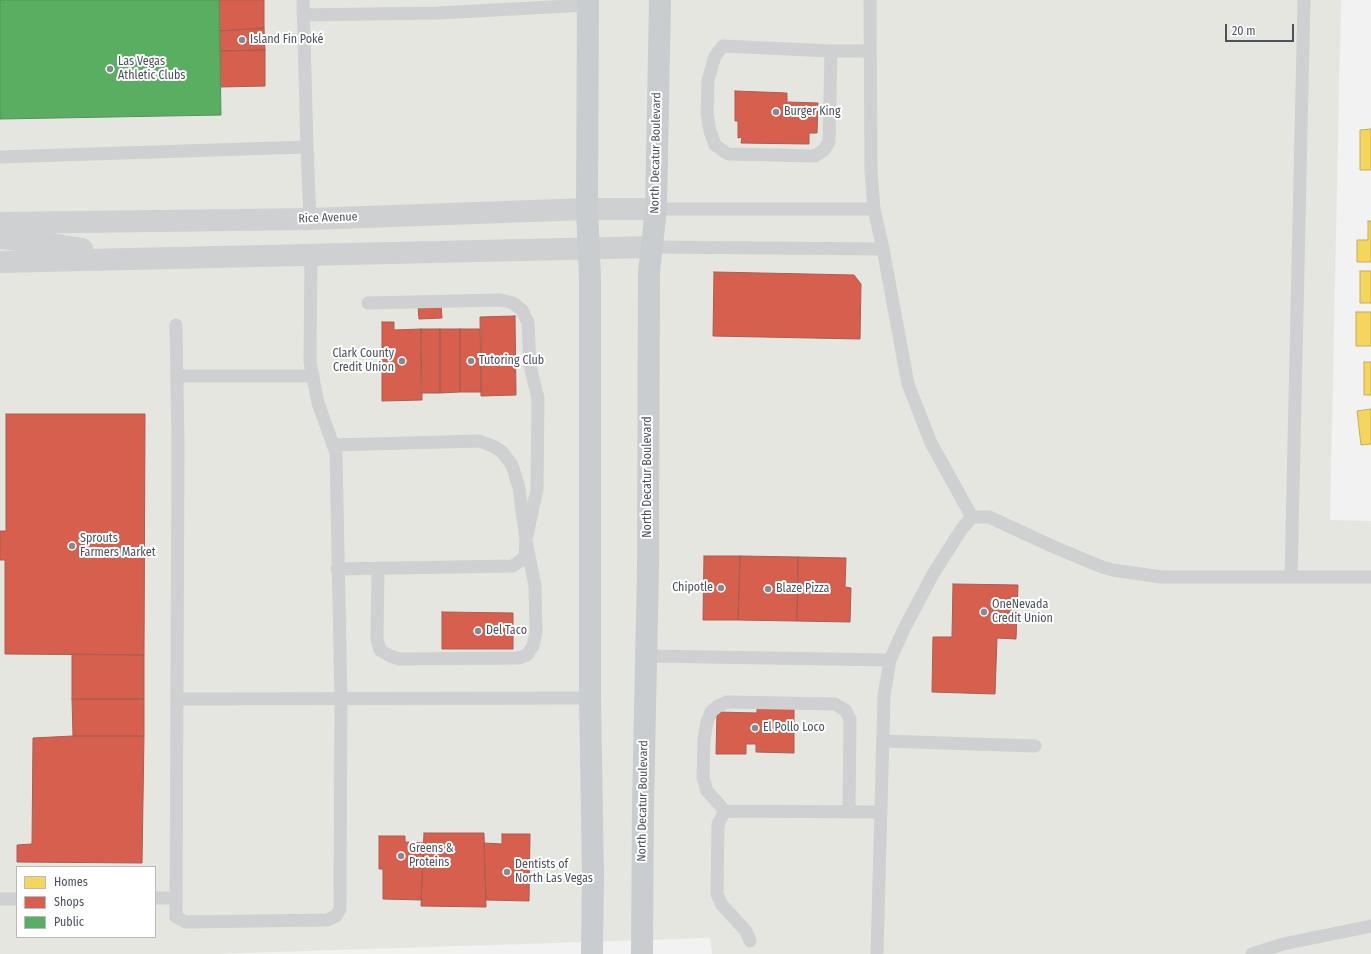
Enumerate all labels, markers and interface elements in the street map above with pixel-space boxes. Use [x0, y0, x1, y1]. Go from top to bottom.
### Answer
scale bar [1227, 16, 1296, 42]
text: 20 m [1232, 24, 1256, 38]
place label: Island Fin Poké [250, 33, 324, 47]
marker: Island Fin Poké [237, 35, 247, 45]
place label: Las Vegas Athletic Clubs [118, 55, 185, 83]
marker: Las Vegas Athletic Clubs [105, 64, 115, 74]
street label: North Decatur Boulevard [648, 92, 664, 214]
place label: Burger King [784, 105, 841, 119]
marker: Burger King [771, 107, 781, 117]
street label: Rice Avenue [298, 210, 358, 226]
place label: Clark County Credit Union [332, 347, 394, 375]
place label: Tutoring Club [479, 354, 544, 368]
marker: Clark County Credit Union [397, 356, 407, 366]
marker: Tutoring Club [466, 356, 476, 366]
street label: North Decatur Boulevard [641, 416, 655, 538]
place label: Sprouts Farmers Market [80, 532, 156, 560]
marker: Sprouts Farmers Market [67, 541, 77, 551]
place label: Chipotle [672, 581, 713, 595]
place label: Blaze Pizza [776, 582, 829, 596]
marker: Chipotle [716, 583, 726, 593]
marker: Blaze Pizza [763, 584, 773, 594]
place label: OneNevada Credit Union [992, 598, 1053, 626]
marker: OneNevada Credit Union [979, 607, 989, 617]
place label: Del Taco [486, 624, 527, 638]
marker: Del Taco [473, 626, 483, 636]
place label: El Pollo Loco [763, 721, 825, 735]
marker: El Pollo Loco [750, 723, 760, 733]
street label: North Decatur Boulevard [635, 740, 651, 862]
place label: Greens & Proteins [409, 842, 454, 870]
marker: Greens & Proteins [396, 851, 406, 861]
place label: Dentists of North Las Vegas [515, 858, 593, 886]
legend [16, 866, 156, 938]
marker: Dentists of North Las Vegas [502, 867, 512, 877]
text: Homes [54, 875, 88, 889]
text: Shops [54, 895, 84, 909]
text: Public [54, 915, 84, 929]

